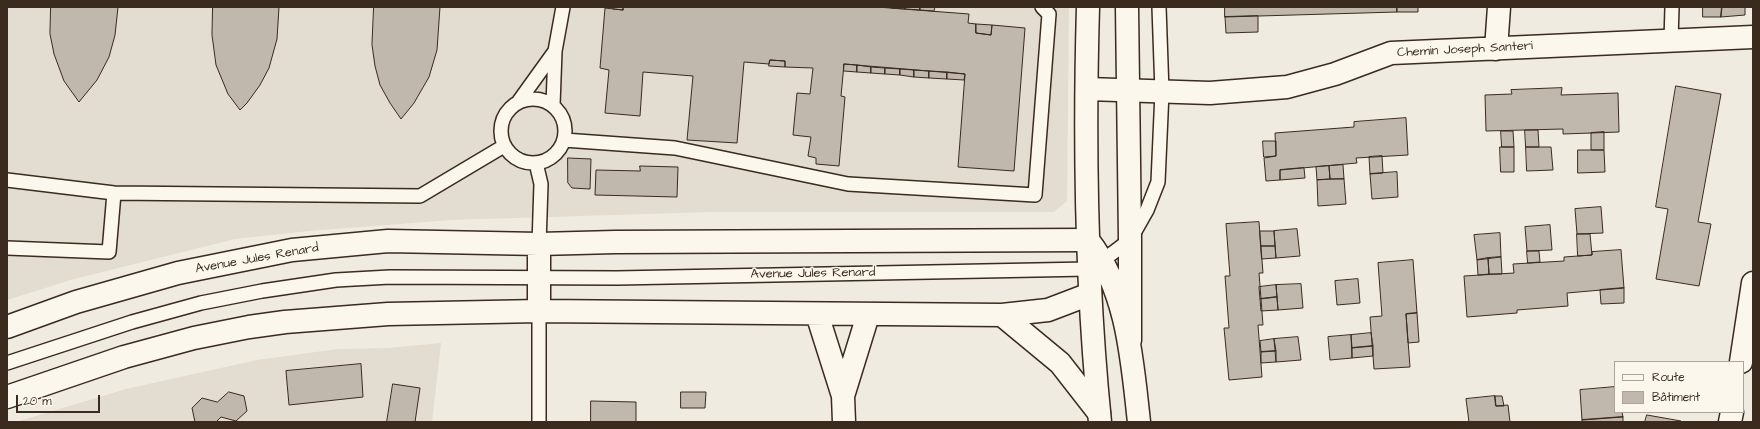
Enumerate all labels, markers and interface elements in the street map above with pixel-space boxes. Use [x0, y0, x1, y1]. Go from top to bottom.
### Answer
street label: Chemin Joseph Santeri [1397, 39, 1533, 61]
street label: Avenue Jules Renard [194, 240, 320, 278]
street label: Avenue Jules Renard [750, 265, 876, 283]
legend [1614, 361, 1744, 413]
text: Route [1652, 369, 1685, 386]
scale bar [18, 387, 102, 413]
text: Bâtiment [1652, 389, 1700, 406]
text: 20 m [23, 393, 52, 410]

